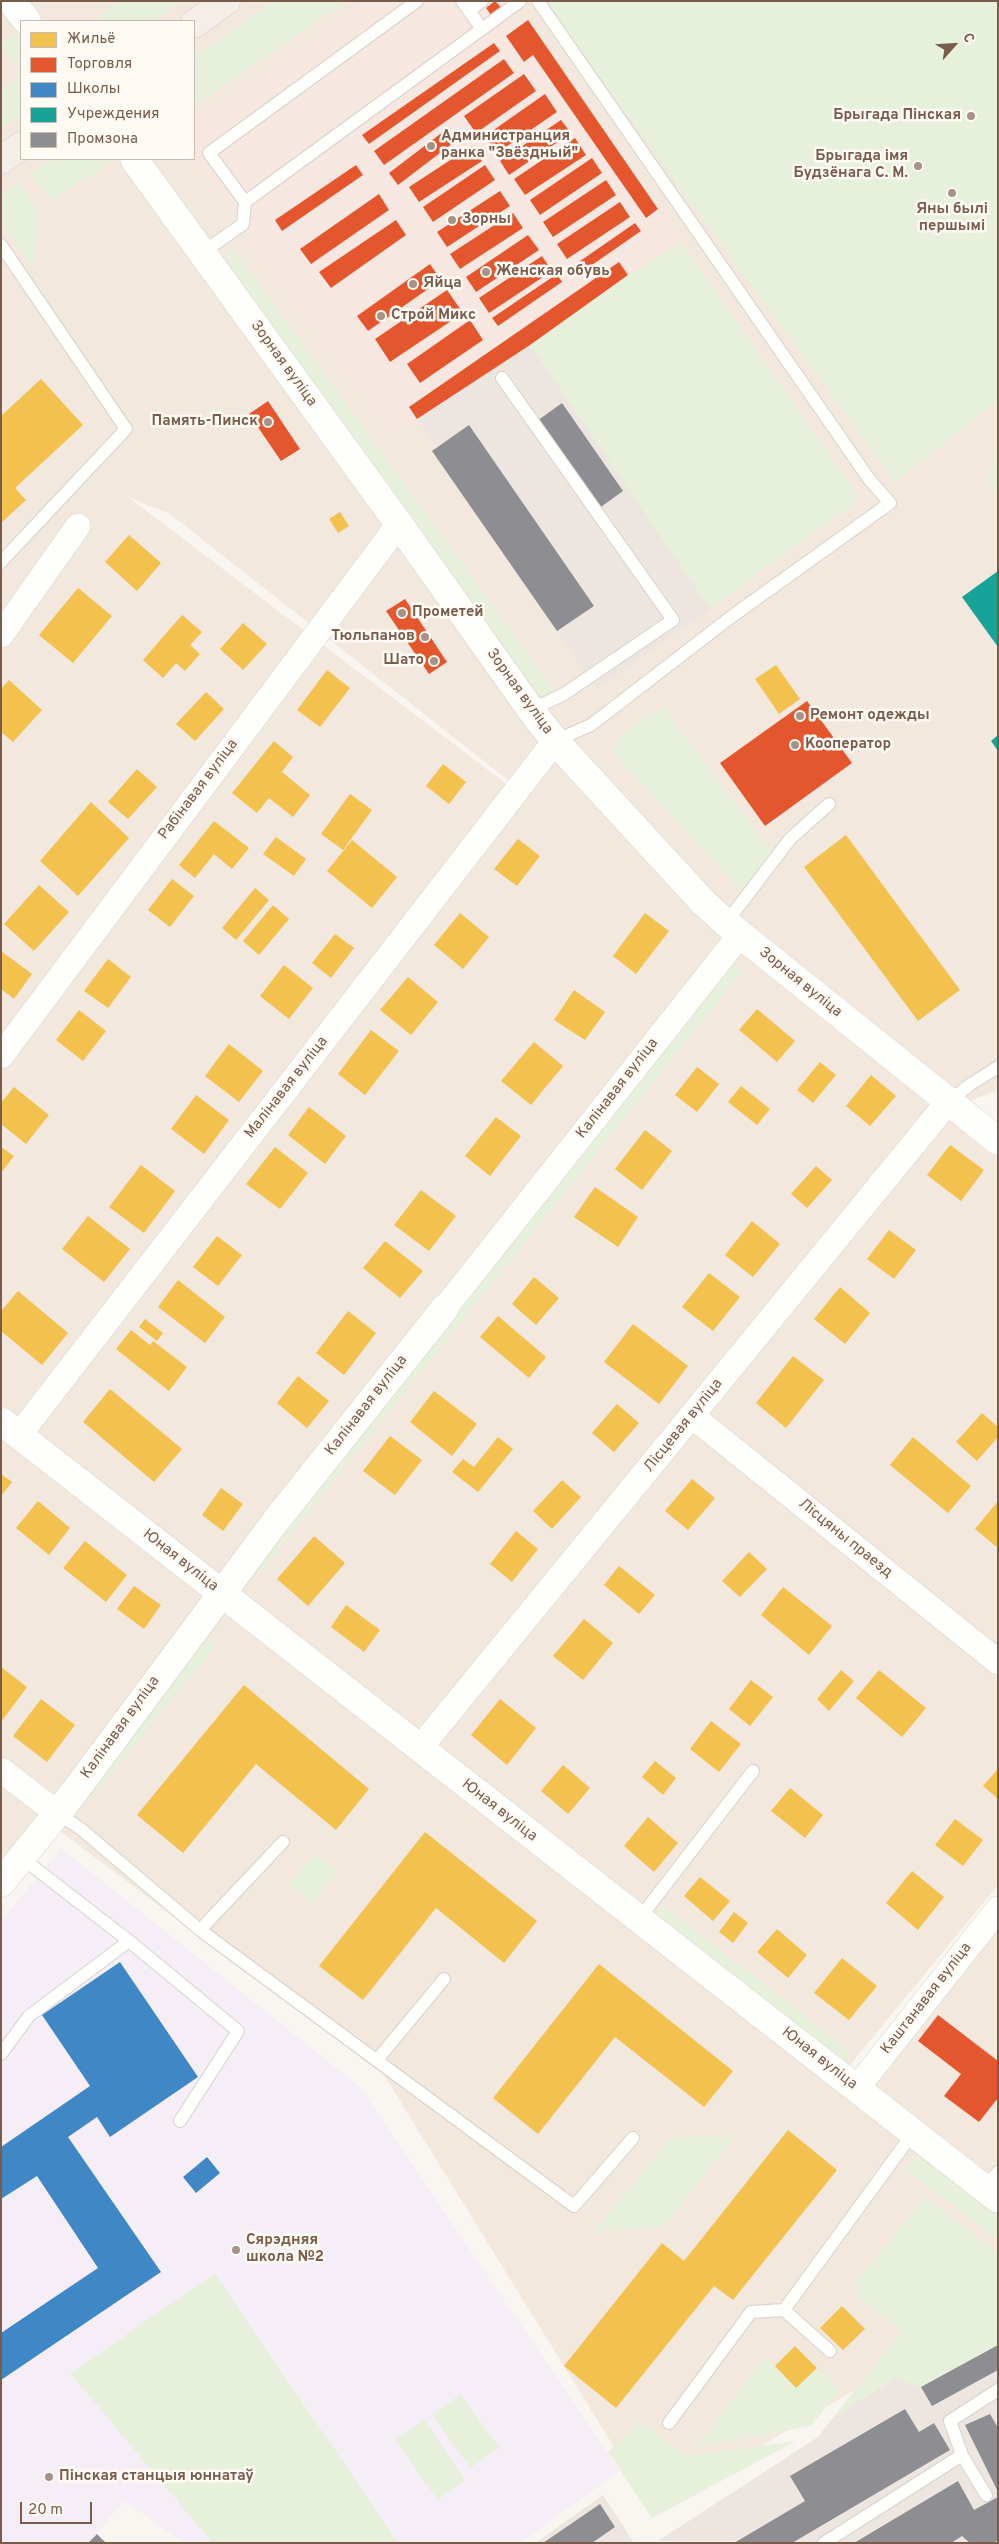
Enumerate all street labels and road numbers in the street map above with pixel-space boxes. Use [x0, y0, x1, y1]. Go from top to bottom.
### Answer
street label: Зорная вуліца [246, 318, 320, 410]
street label: Зорная вуліца [482, 646, 556, 738]
street label: Рабінавая вуліца [155, 736, 243, 844]
street label: Зорная вуліца [755, 944, 845, 1022]
street label: Малінавая вуліца [242, 1033, 332, 1143]
street label: Калінавая вуліца [573, 1035, 663, 1143]
street label: Калінавая вуліца [322, 1352, 412, 1460]
street label: Лісцевая вуліца [641, 1376, 727, 1476]
street label: Лісцяны праезд [794, 1495, 896, 1583]
street label: Юная вуліца [139, 1526, 221, 1596]
street label: Калінавая вуліца [78, 1673, 164, 1783]
street label: Юная вуліца [458, 1776, 540, 1846]
street label: Каштанавая вуліца [878, 1940, 976, 2058]
street label: Юная вуліца [778, 2024, 860, 2094]

